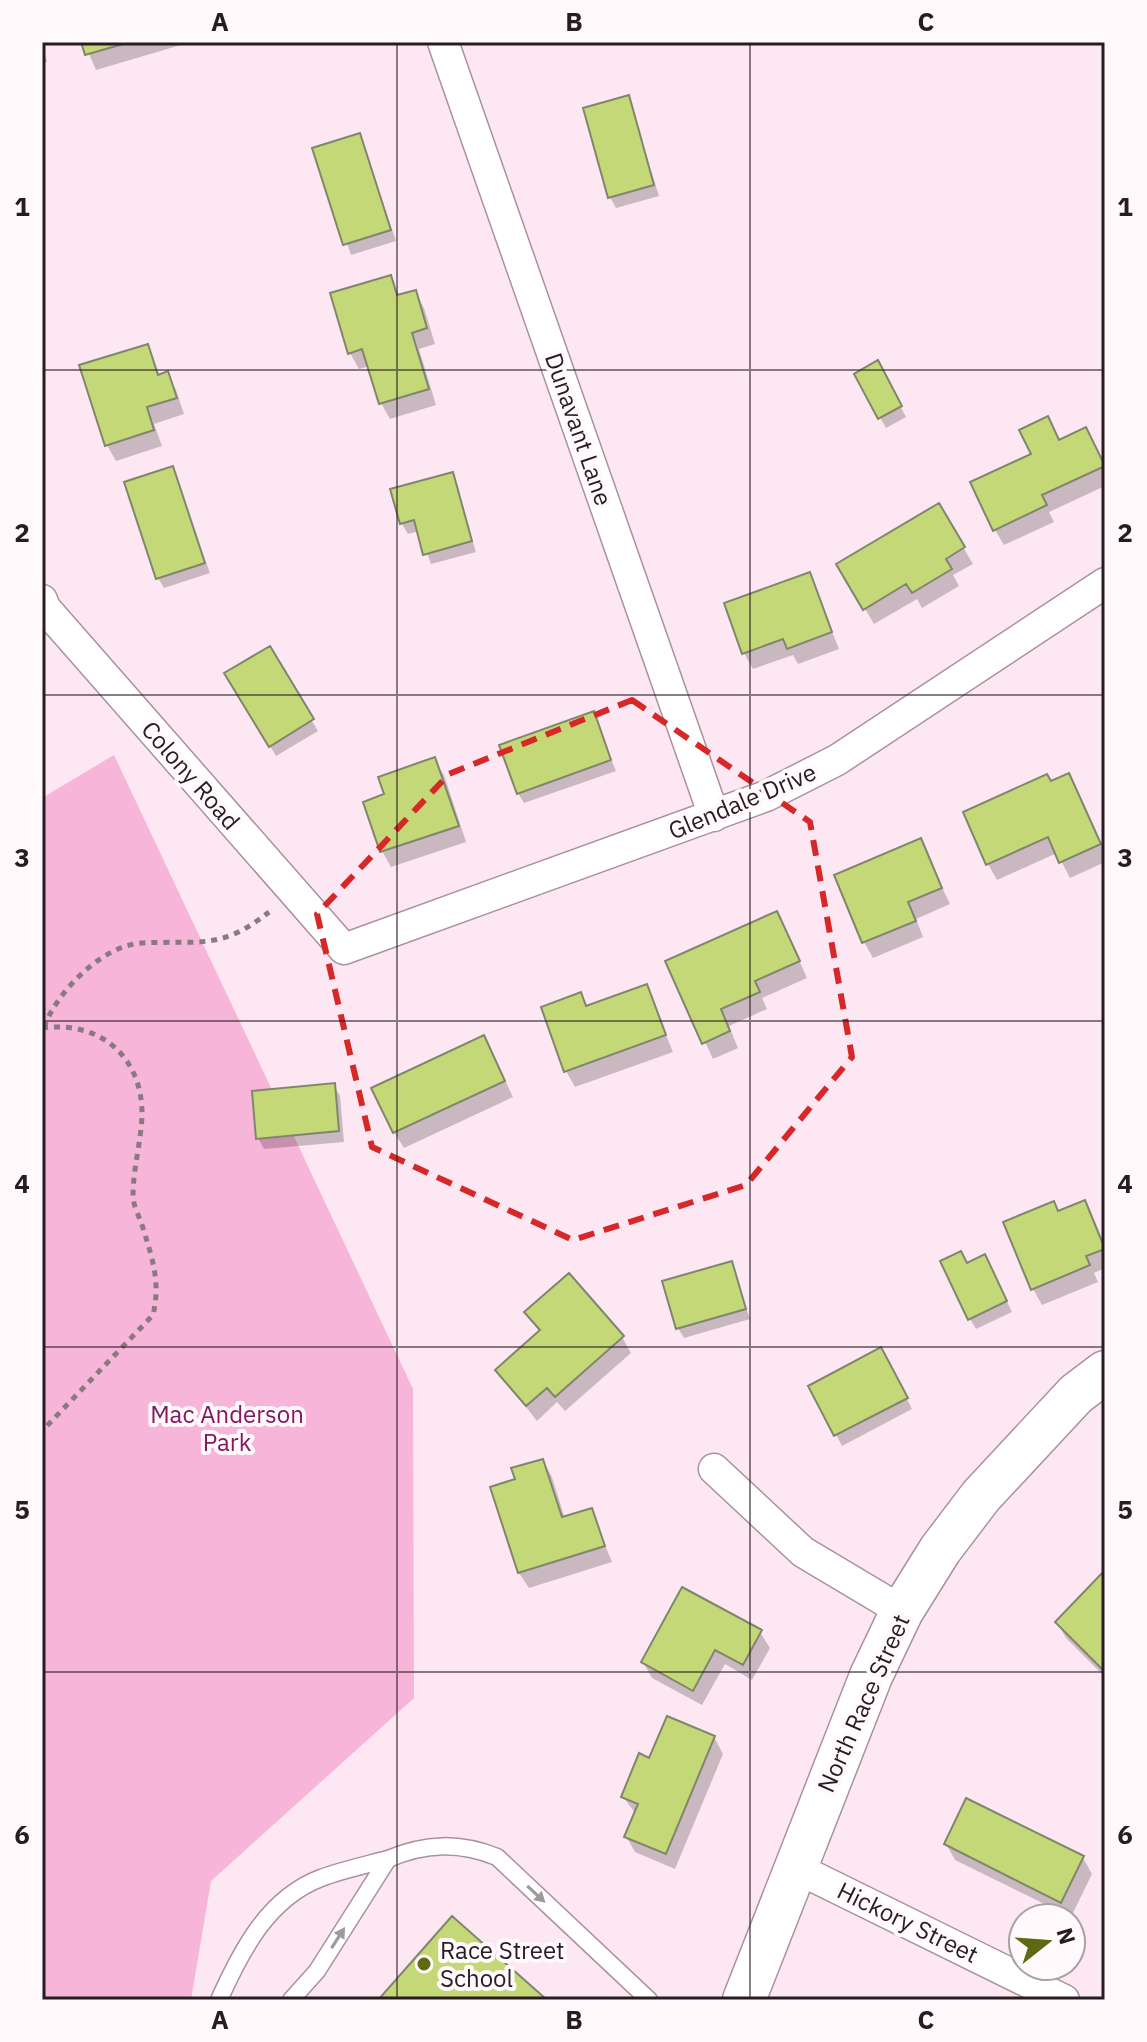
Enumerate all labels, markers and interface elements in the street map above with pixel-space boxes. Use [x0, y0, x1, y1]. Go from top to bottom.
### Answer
text: A [211, 4, 229, 38]
text: B [565, 4, 583, 38]
text: C [918, 4, 935, 38]
text: 1 [14, 189, 30, 223]
text: 1 [1117, 189, 1133, 223]
street label: Dunavant Lane [538, 348, 620, 510]
text: 2 [14, 515, 30, 549]
text: 2 [1117, 515, 1133, 549]
street label: Colony Road [135, 714, 247, 836]
street label: Glendale Drive [663, 755, 821, 847]
text: 3 [14, 840, 30, 874]
text: 3 [1117, 840, 1133, 874]
text: 4 [14, 1166, 30, 1200]
text: 4 [1117, 1166, 1133, 1200]
park label: Mac Anderson Park [150, 1398, 304, 1458]
text: 5 [14, 1492, 30, 1526]
text: 5 [1117, 1492, 1133, 1526]
street label: North Race Street [809, 1609, 917, 1797]
text: 6 [14, 1817, 30, 1851]
text: 6 [1117, 1817, 1133, 1851]
street label: Hickory Street [832, 1874, 984, 1970]
one-way arrow [526, 1884, 545, 1902]
north arrow [1007, 1902, 1087, 1982]
text: N [1050, 1924, 1083, 1948]
one-way arrow [330, 1927, 345, 1948]
place label: Race Street School [440, 1934, 565, 1994]
marker: Race Street School [415, 1955, 433, 1973]
text: A [211, 2002, 229, 2036]
text: B [565, 2002, 583, 2036]
text: C [918, 2002, 935, 2036]

